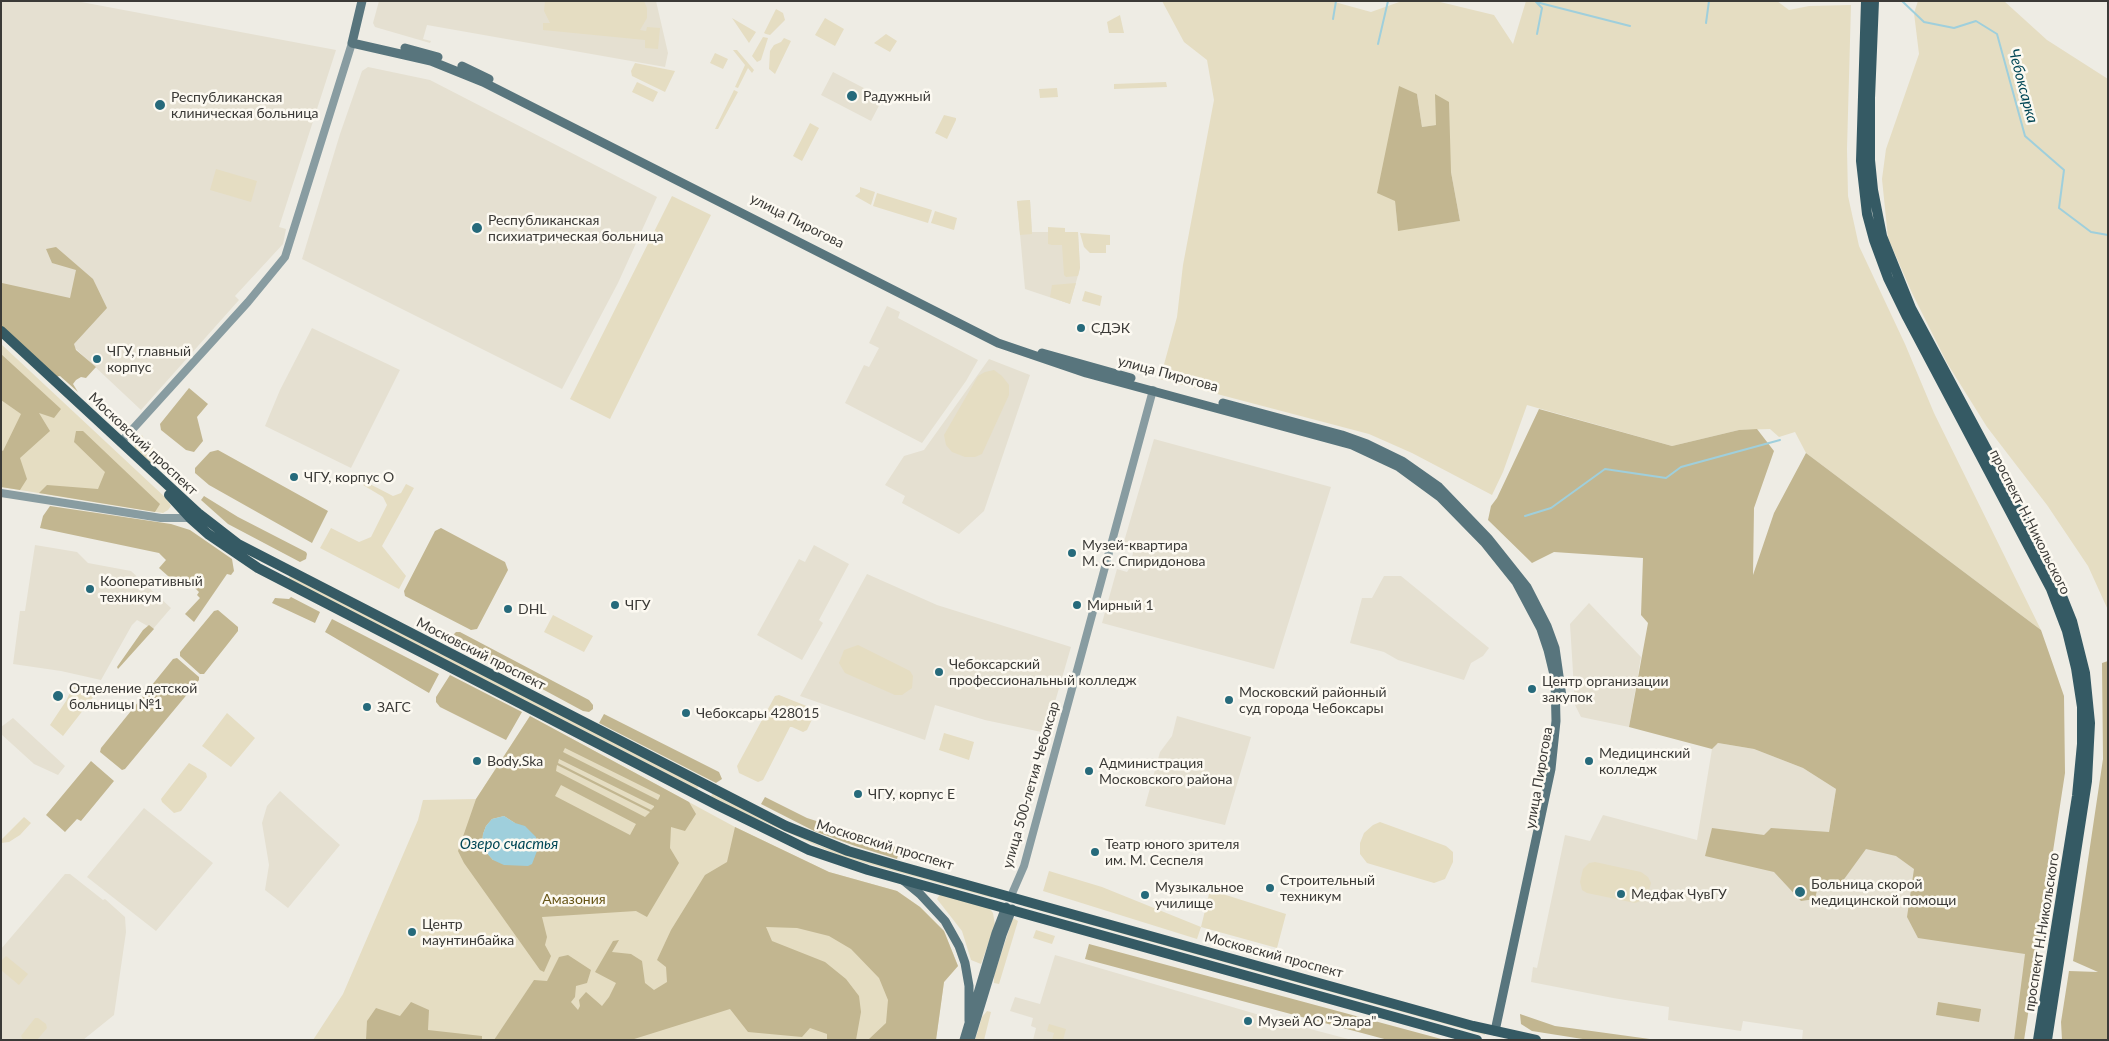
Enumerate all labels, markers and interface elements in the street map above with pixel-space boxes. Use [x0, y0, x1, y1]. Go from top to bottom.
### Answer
water label: Чебоксарка [2004, 47, 2042, 125]
place label: Радужный [863, 88, 931, 104]
place label: Республиканская клиническая больница [171, 89, 319, 121]
marker: Радужный [845, 89, 859, 103]
marker: Республиканская клиническая больница [153, 98, 167, 112]
street label: улица Пирогова [747, 190, 847, 252]
place label: Республиканская психиатрическая больница [488, 212, 664, 244]
marker: Республиканская психиатрическая больница [470, 221, 484, 235]
place label: СДЭК [1091, 320, 1130, 336]
marker: СДЭК [1075, 322, 1087, 334]
place label: ЧГУ, главный корпус [107, 343, 191, 376]
marker: ЧГУ, главный корпус [91, 353, 103, 365]
street label: улица Пирогова [1116, 353, 1220, 395]
street label: Московский проспект [85, 389, 201, 499]
street label: проспект Н.Никольского [1986, 447, 2074, 597]
place label: ЧГУ, корпус О [304, 469, 394, 485]
marker: ЧГУ, корпус О [288, 471, 300, 483]
place label: Музей-квартира М. С. Спиридонова [1082, 537, 1205, 570]
marker: Музей-квартира М. С. Спиридонова [1066, 547, 1078, 559]
place label: Кооперативный техникум [100, 573, 203, 606]
marker: Кооперативный техникум [84, 583, 96, 595]
place label: ЧГУ [625, 597, 651, 613]
place label: Мирный 1 [1087, 597, 1154, 613]
marker: ЧГУ [609, 599, 621, 611]
marker: Мирный 1 [1071, 599, 1083, 611]
place label: DHL [518, 601, 547, 617]
marker: DHL [502, 603, 514, 615]
street label: Московский проспект [414, 614, 548, 694]
place label: Чебоксарский профессиональный колледж [949, 656, 1137, 689]
marker: Чебоксарский профессиональный колледж [933, 666, 945, 678]
place label: Центр организации закупок [1542, 673, 1668, 706]
place label: Отделение детской больницы №1 [69, 680, 197, 712]
marker: Центр организации закупок [1526, 683, 1538, 695]
place label: Московский районный суд города Чебоксары [1239, 684, 1387, 716]
marker: Отделение детской больницы №1 [51, 689, 65, 703]
marker: Московский районный суд города Чебоксары [1223, 694, 1235, 706]
place label: ЗАГС [377, 699, 411, 715]
street label: улица 500-летия Чебоксар [999, 700, 1063, 870]
marker: ЗАГС [361, 701, 373, 713]
place label: Чебоксары 428015 [696, 705, 819, 721]
marker: Чебоксары 428015 [680, 707, 692, 719]
street label: улица Пирогова [1522, 726, 1556, 830]
place label: Медицинский колледж [1599, 745, 1690, 778]
place label: Body.Ska [487, 753, 543, 769]
marker: Body.Ska [471, 755, 483, 767]
place label: Администрация Московского района [1099, 755, 1232, 788]
marker: Медицинский колледж [1583, 755, 1595, 767]
marker: Администрация Московского района [1083, 765, 1095, 777]
place label: ЧГУ, корпус Е [868, 786, 955, 802]
marker: ЧГУ, корпус Е [852, 788, 864, 800]
street label: Московский проспект [814, 816, 956, 874]
water label: Озеро счастья [460, 835, 558, 853]
place label: Театр юного зрителя им. М. Сеспеля [1105, 836, 1239, 869]
marker: Театр юного зрителя им. М. Сеспеля [1089, 846, 1101, 858]
street label: проспект Н.Никольского [2021, 851, 2063, 1013]
place label: Строительный техникум [1280, 872, 1375, 904]
place label: Больница скорой медицинской помощи [1811, 876, 1956, 909]
place label: Музыкальное училище [1155, 879, 1244, 912]
marker: Строительный техникум [1264, 882, 1276, 894]
marker: Больница скорой медицинской помощи [1793, 885, 1807, 899]
place label: Медфак ЧувГУ [1631, 886, 1727, 902]
marker: Медфак ЧувГУ [1615, 888, 1627, 900]
marker: Музыкальное училище [1139, 889, 1151, 901]
park label: Амазония [542, 891, 606, 907]
place label: Центр маунтинбайка [422, 916, 514, 949]
marker: Центр маунтинбайка [406, 926, 418, 938]
street label: Московский проспект [1203, 928, 1345, 982]
place label: Музей АО "Элара" [1258, 1013, 1376, 1029]
marker: Музей АО "Элара" [1242, 1015, 1254, 1027]

